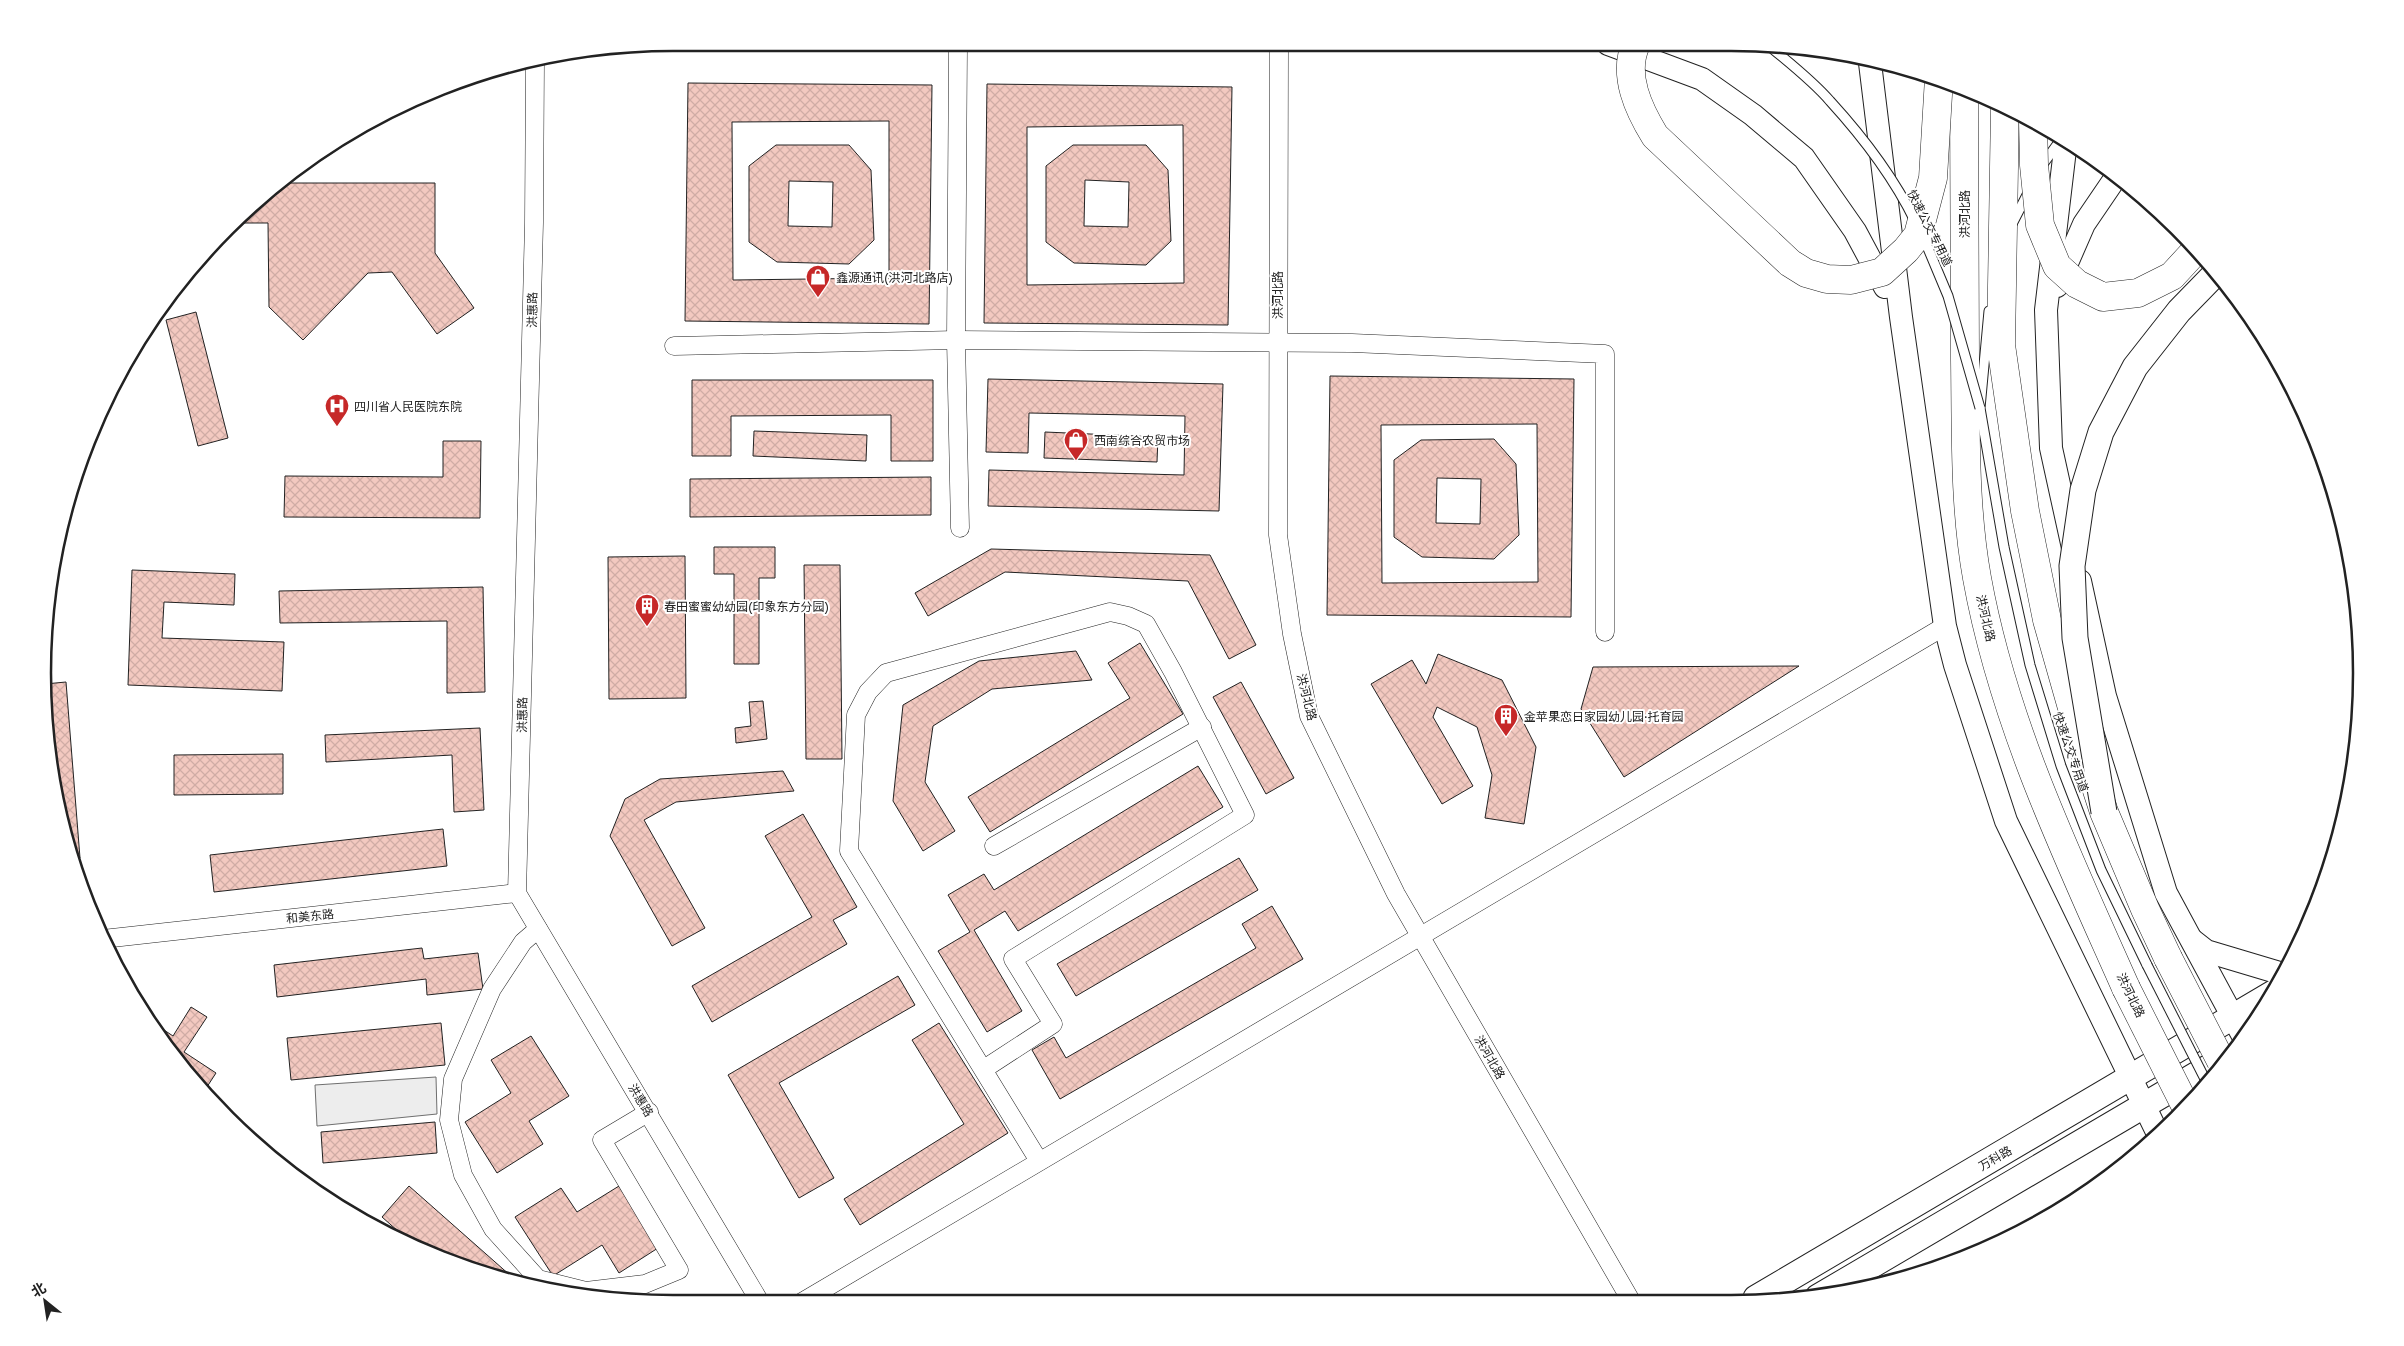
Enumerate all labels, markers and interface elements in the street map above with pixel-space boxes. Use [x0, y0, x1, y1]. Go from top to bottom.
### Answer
street label: 快速公交专用道 [1904, 187, 1956, 269]
street label: 洪河北路 [1957, 190, 1972, 238]
shop icon: 鑫源通讯(洪河北路店) [805, 264, 831, 298]
place label: 鑫源通讯(洪河北路店) [836, 270, 953, 285]
street label: 洪河北路 [1270, 271, 1285, 319]
street label: 洪惠路 [524, 292, 540, 328]
hospital icon: 四川省人民医院东院 [324, 393, 350, 427]
place label: 四川省人民医院东院 [354, 399, 462, 414]
shop icon: 西南综合农贸市场 [1063, 427, 1089, 461]
place label: 西南综合农贸市场 [1094, 433, 1190, 448]
building icon: 春田蜜蜜幼幼园(印象东方分园) [634, 593, 660, 627]
street label: 洪河北路 [1973, 593, 1999, 643]
place label: 春田蜜蜜幼幼园(印象东方分园) [664, 599, 829, 614]
street label: 洪河北路 [1294, 672, 1320, 722]
street label: 洪惠路 [514, 697, 530, 733]
building icon: 金苹果恋日家园幼儿园·托育园 [1493, 703, 1519, 737]
place label: 金苹果恋日家园幼儿园·托育园 [1524, 709, 1684, 724]
street label: 快速公交专用道 [2050, 710, 2092, 794]
street label: 和美东路 [285, 906, 335, 926]
street label: 洪河北路 [2114, 970, 2148, 1020]
street label: 洪河北路 [1472, 1032, 1508, 1082]
street label: 洪惠路 [625, 1081, 657, 1119]
street label: 万科路 [1976, 1143, 2014, 1173]
north arrow [20, 1276, 70, 1326]
text: 北 [28, 1278, 49, 1300]

